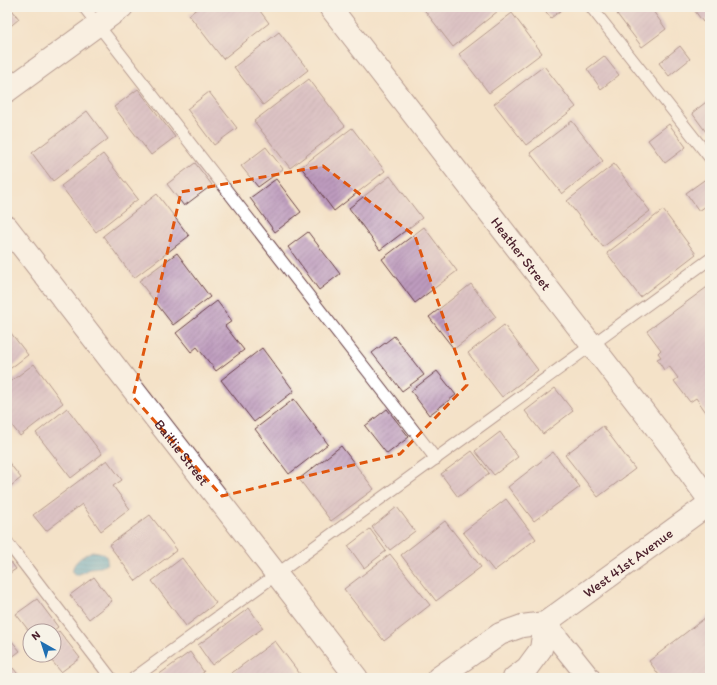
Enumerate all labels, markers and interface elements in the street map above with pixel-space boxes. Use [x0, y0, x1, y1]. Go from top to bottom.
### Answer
street label: Heather Street [487, 214, 555, 294]
street label: Baillie Street [151, 416, 213, 488]
street label: West 41st Avenue [580, 524, 676, 601]
north arrow [22, 623, 62, 663]
text: N [29, 628, 43, 643]

